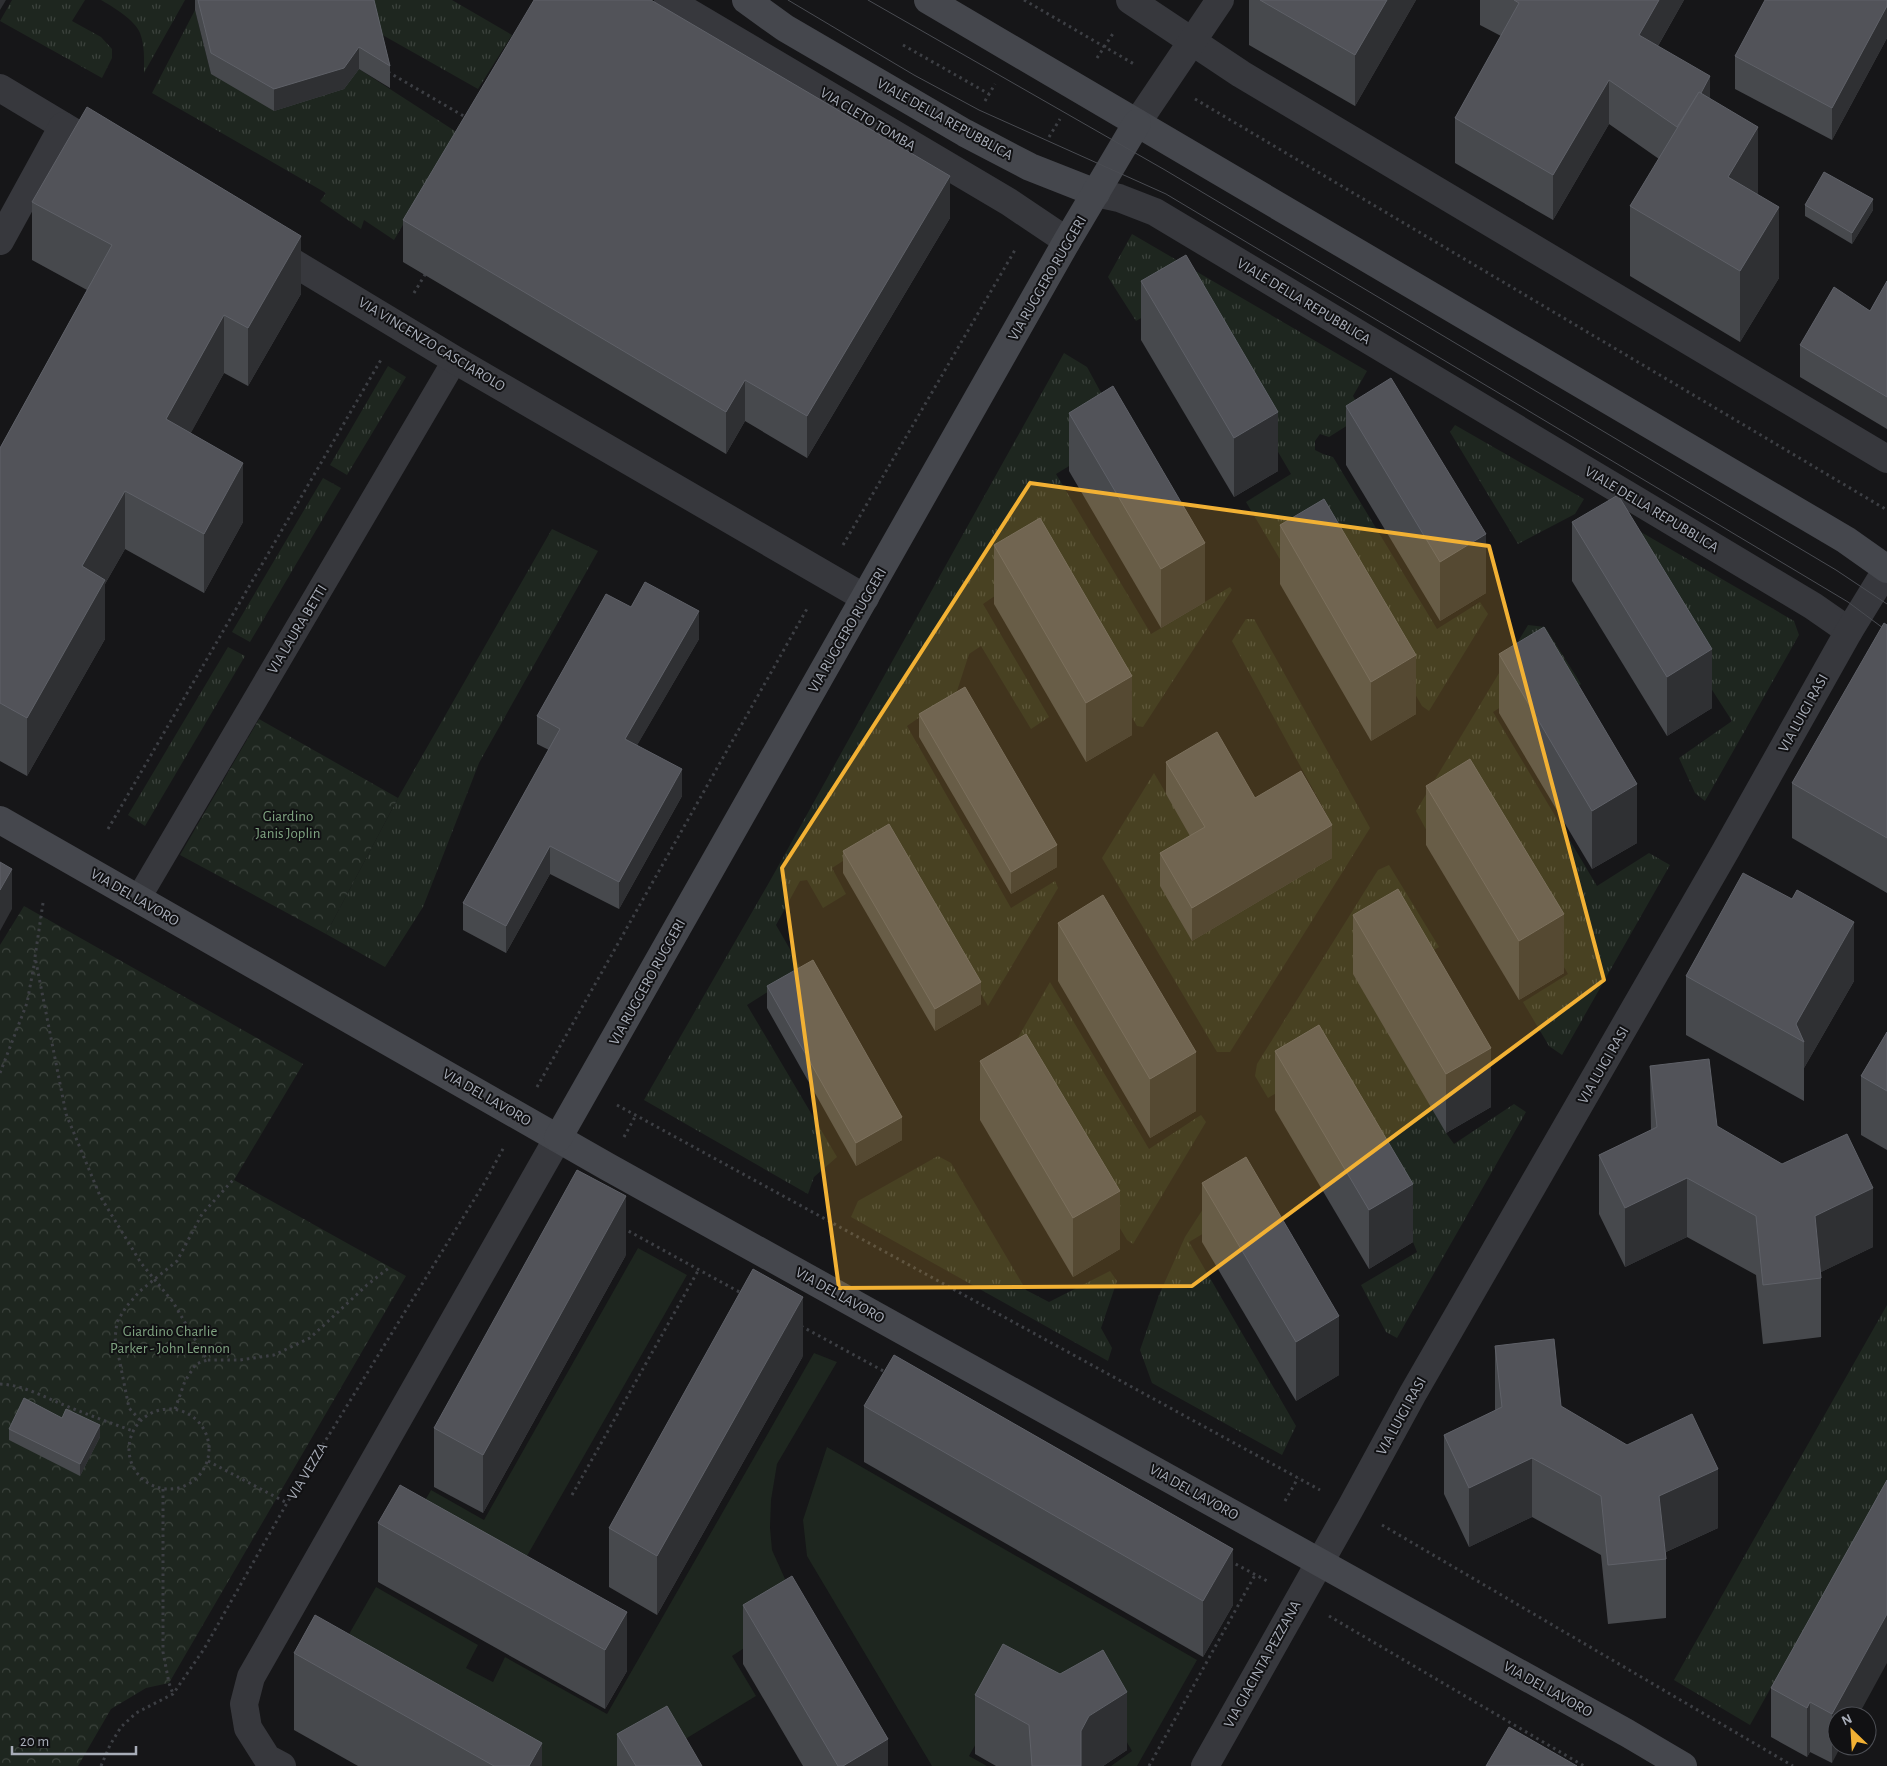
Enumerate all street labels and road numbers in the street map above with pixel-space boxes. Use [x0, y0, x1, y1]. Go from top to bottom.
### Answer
street label: VIALE DELLA REPUBBLICA [874, 76, 1016, 163]
street label: VIA CLETO TOMBA [817, 85, 918, 154]
street label: VIA RUGGERO RUGGERI [1006, 213, 1089, 343]
street label: VIALE DELLA REPUBBLICA [1234, 256, 1373, 347]
street label: VIA VINCENZO CASCIAROLO [356, 295, 508, 394]
street label: VIALE DELLA REPUBBLICA [1582, 464, 1721, 555]
street label: VIA RUGGERO RUGGERI [806, 565, 889, 695]
street label: VIA LAURA BETTI [265, 582, 330, 676]
street label: VIA LUIGI RASI [1776, 672, 1831, 755]
street label: VIA DEL LAVORO [88, 866, 181, 929]
street label: VIA RUGGERO RUGGERI [607, 917, 688, 1048]
street label: VIA LUIGI RASI [1575, 1024, 1632, 1107]
street label: VIA DEL LAVORO [440, 1066, 533, 1129]
street label: VIA DEL LAVORO [793, 1265, 887, 1326]
street label: VIA LUIGI RASI [1374, 1375, 1429, 1458]
street label: VIA VEZZA [285, 1440, 330, 1502]
street label: VIA DEL LAVORO [1147, 1462, 1241, 1523]
street label: VIA GIACINTA PEZZANA [1221, 1598, 1304, 1730]
street label: VIA DEL LAVORO [1501, 1659, 1595, 1720]

